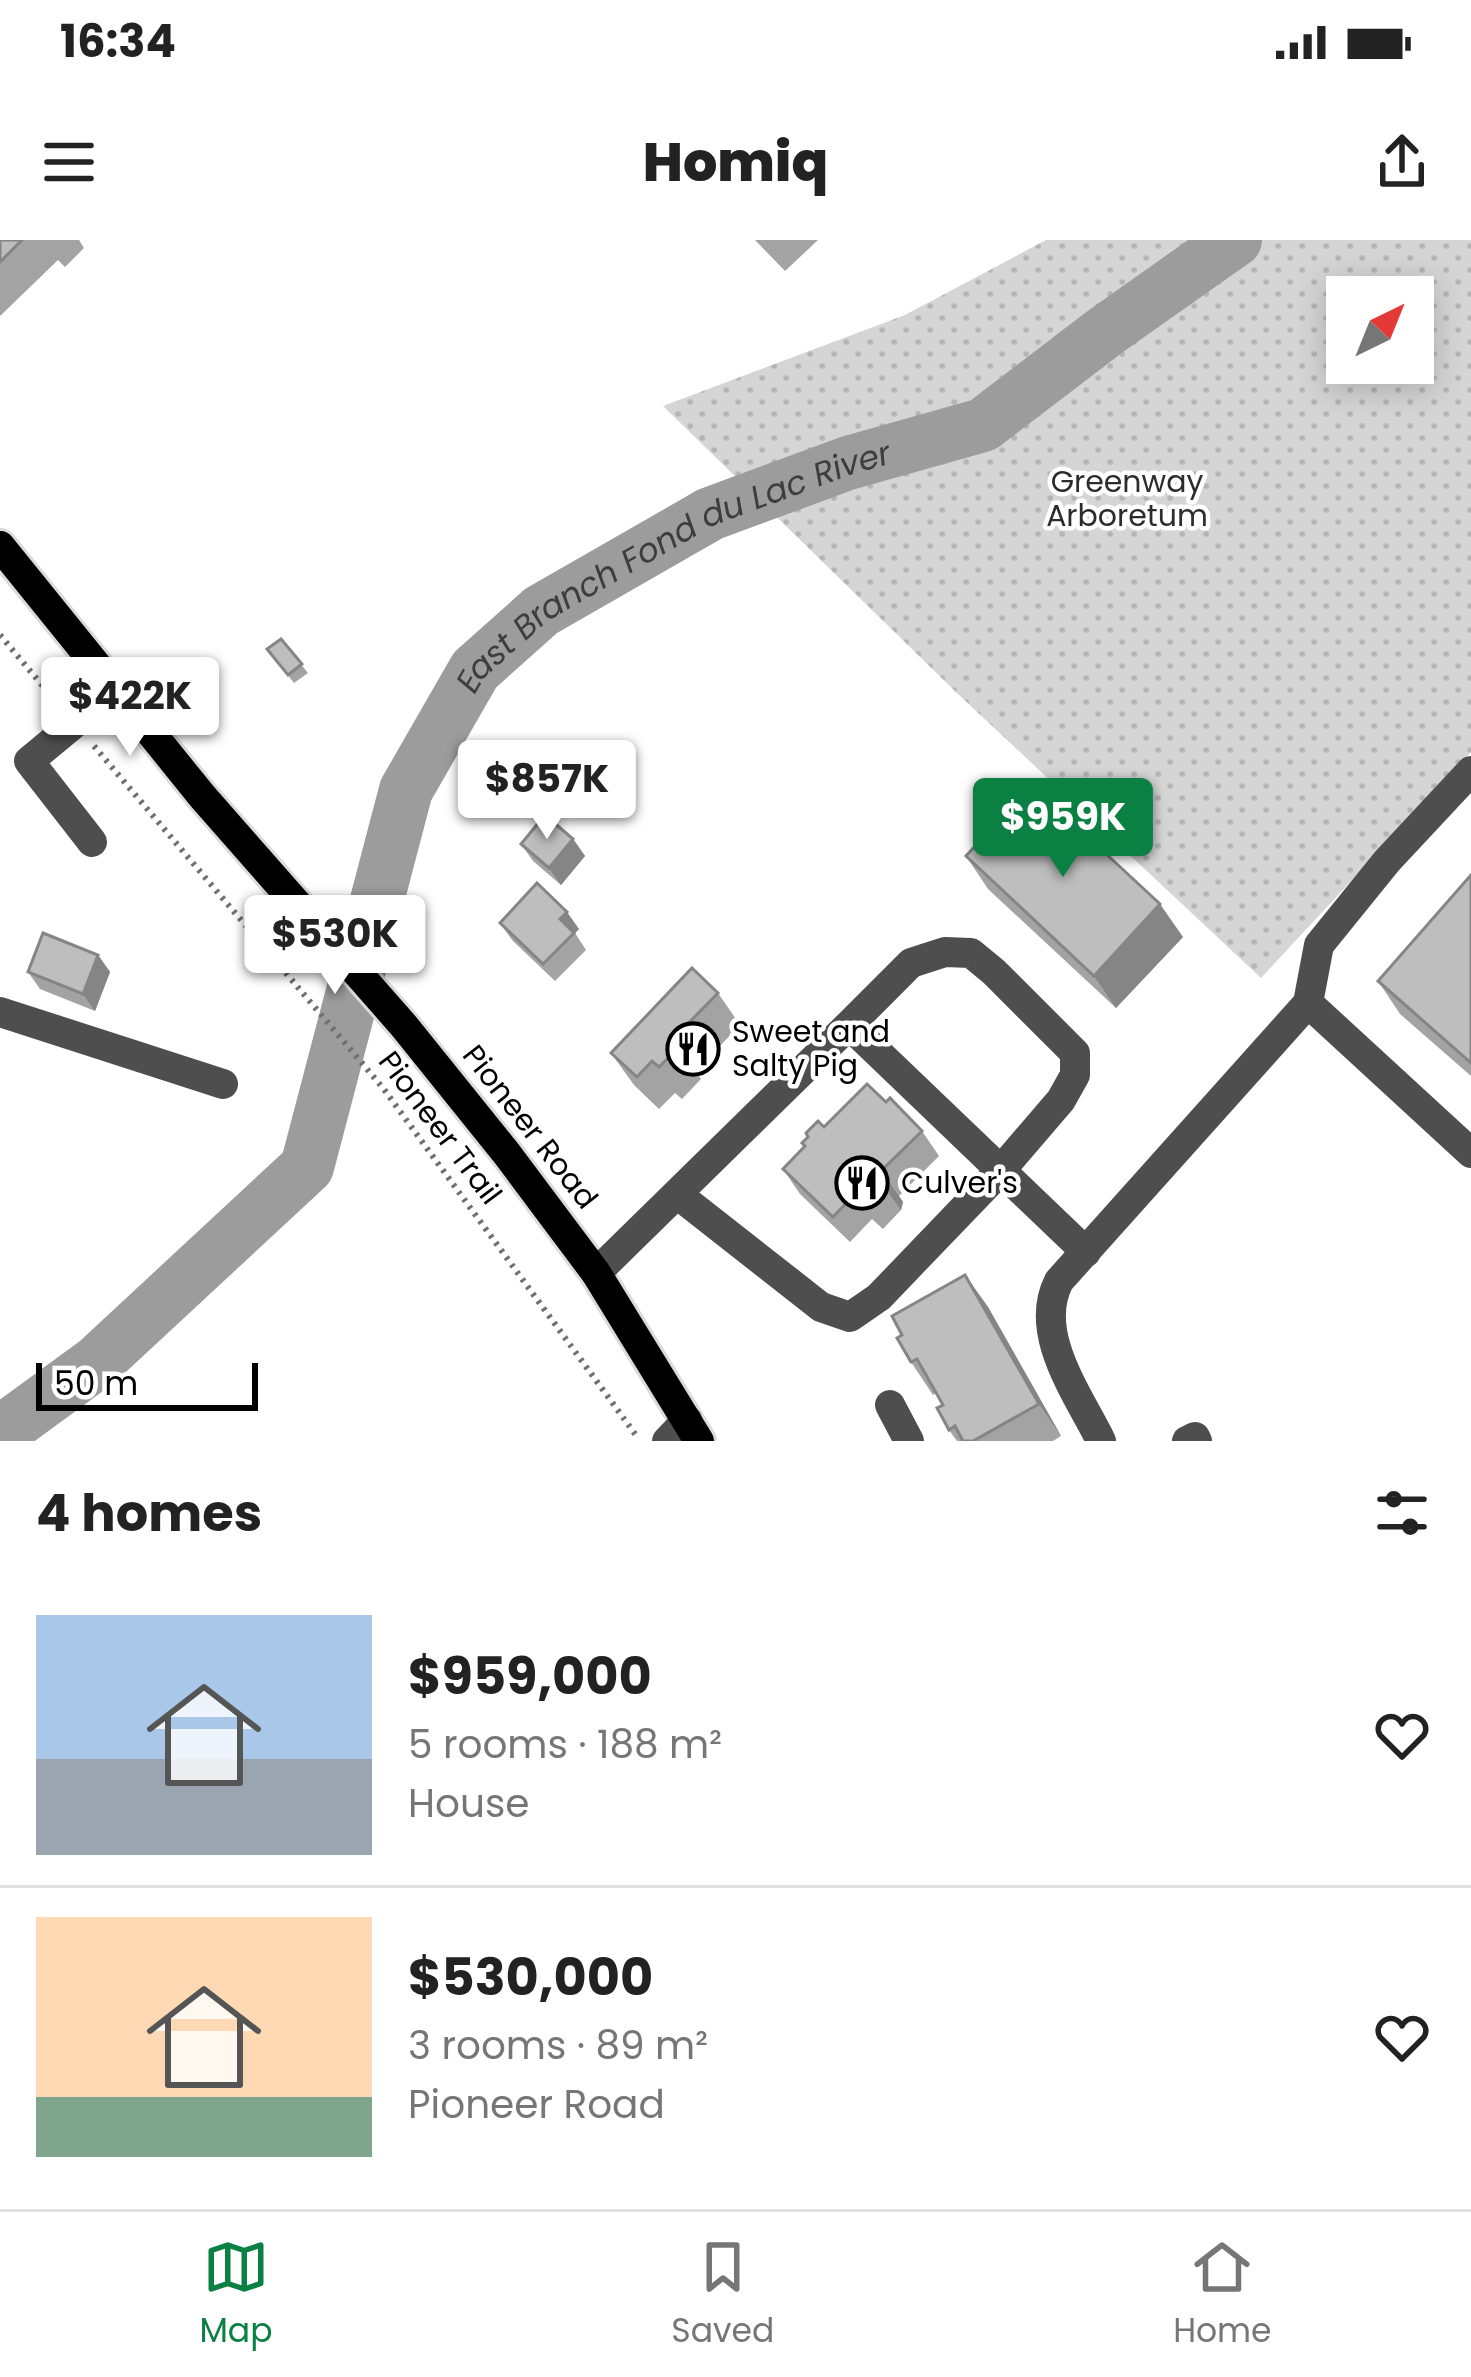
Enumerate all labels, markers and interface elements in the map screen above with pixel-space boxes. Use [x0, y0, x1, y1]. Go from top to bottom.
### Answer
text: 16:34 [60, 10, 176, 73]
text: Homiq [643, 124, 828, 200]
icon: menu [36, 129, 102, 195]
icon: share [1369, 129, 1435, 195]
north arrow [1326, 276, 1434, 384]
map controls [1326, 276, 1434, 384]
water label: East Branch Fond du Lac River [444, 429, 897, 701]
park label: Greenway Arboretum [1046, 460, 1208, 537]
pin: $422K [46, 657, 214, 759]
text: $422K [68, 668, 192, 723]
pin: $857K [463, 740, 631, 842]
text: $857K [485, 751, 609, 806]
pin: $959K [979, 778, 1147, 880]
text: $959K [1000, 789, 1126, 844]
pin: $530K [251, 895, 419, 997]
text: $530K [271, 906, 399, 961]
place label: Sweet and Salty Pig [732, 1010, 890, 1087]
restaurant icon: Sweet and Salty Pig [665, 1021, 721, 1077]
street label: Pioneer Road [453, 1036, 608, 1218]
street label: Pioneer Trail [368, 1042, 512, 1213]
restaurant icon: Culver's [834, 1155, 890, 1211]
place label: Culver's [901, 1161, 1018, 1204]
scale bar [36, 1357, 258, 1410]
text: 50 m [54, 1360, 138, 1407]
text: 4 homes [36, 1477, 262, 1549]
icon: filters [1369, 1480, 1435, 1546]
text: $959,000 [408, 1640, 652, 1712]
icon: home [132, 1663, 276, 1807]
icon: heart [1369, 1702, 1435, 1768]
text: 5 rooms · 188 m² [408, 1717, 722, 1772]
text: House [408, 1776, 529, 1831]
text: $530,000 [408, 1941, 653, 2013]
icon: home [132, 1965, 276, 2109]
icon: heart [1369, 2004, 1435, 2070]
text: 3 rooms · 89 m² [408, 2018, 708, 2073]
text: Pioneer Road [408, 2077, 665, 2132]
tab: Map [199, 2234, 272, 2356]
tab: Saved [671, 2234, 774, 2356]
tab: Home [1173, 2234, 1272, 2356]

